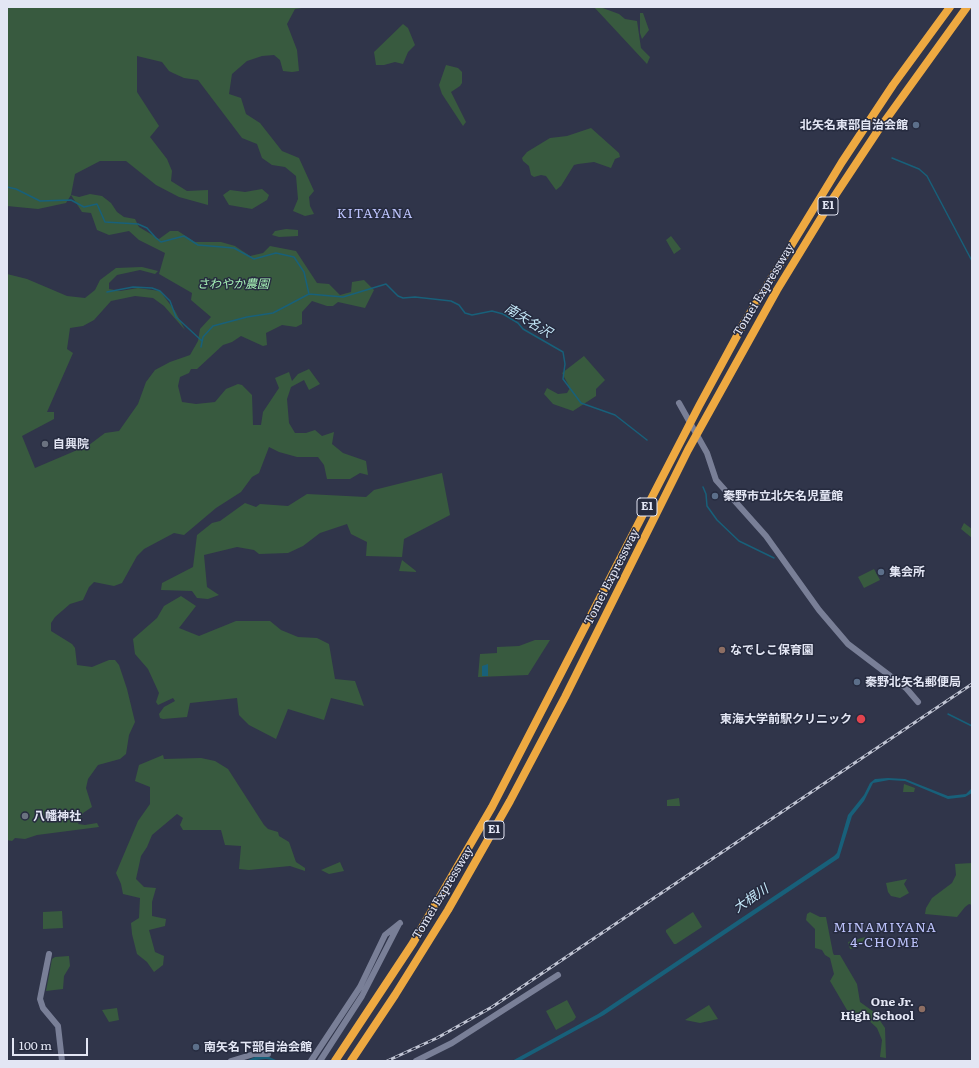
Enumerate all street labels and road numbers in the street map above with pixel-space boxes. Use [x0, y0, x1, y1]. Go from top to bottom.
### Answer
road number: E1 [818, 197, 838, 215]
street label: Tomei Expressway [730, 241, 798, 339]
road number: E1 [637, 498, 657, 516]
street label: Tomei Expressway [581, 526, 643, 628]
road number: E1 [484, 821, 504, 839]
street label: Tomei Expressway [409, 844, 477, 942]

